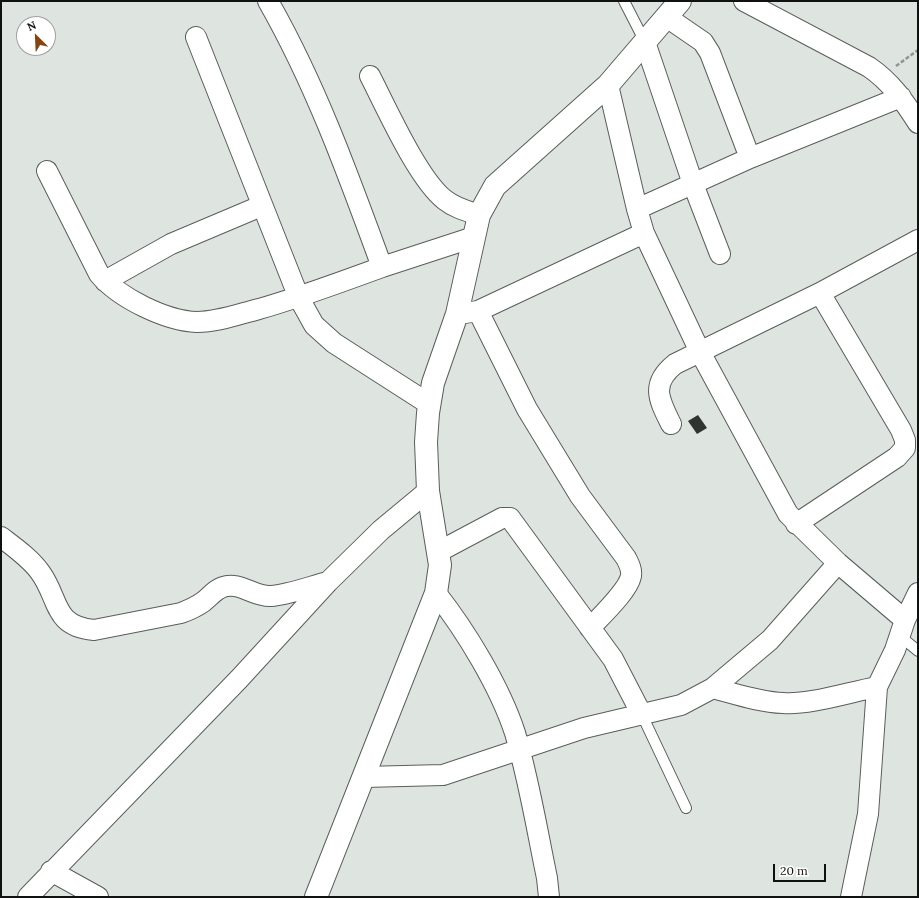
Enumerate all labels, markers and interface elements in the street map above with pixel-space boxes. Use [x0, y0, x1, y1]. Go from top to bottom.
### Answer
north arrow [16, 16, 56, 56]
text: N [25, 18, 38, 34]
scale bar [775, 856, 828, 882]
text: 20 m [780, 863, 808, 878]

